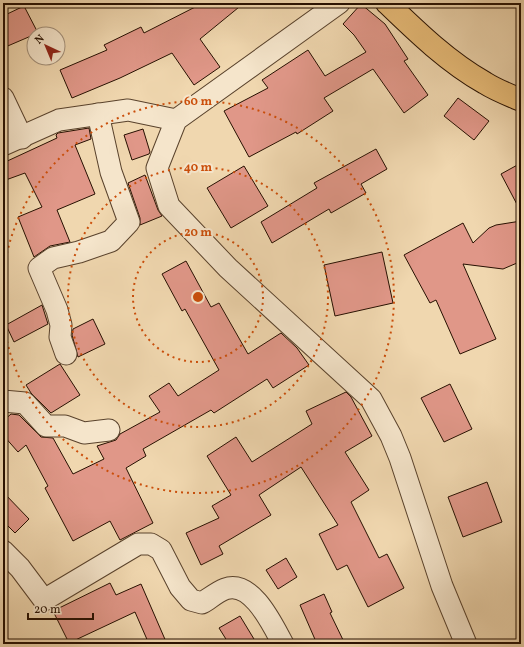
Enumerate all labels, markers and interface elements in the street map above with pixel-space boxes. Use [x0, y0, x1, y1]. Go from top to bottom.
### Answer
north arrow [26, 26, 66, 66]
text: N [32, 32, 48, 48]
text: 60 m [184, 94, 212, 110]
text: 40 m [184, 160, 213, 176]
text: 20 m [184, 225, 212, 241]
centre of rings [191, 290, 205, 304]
scale bar [28, 595, 93, 621]
text: 20 m [34, 602, 61, 618]

